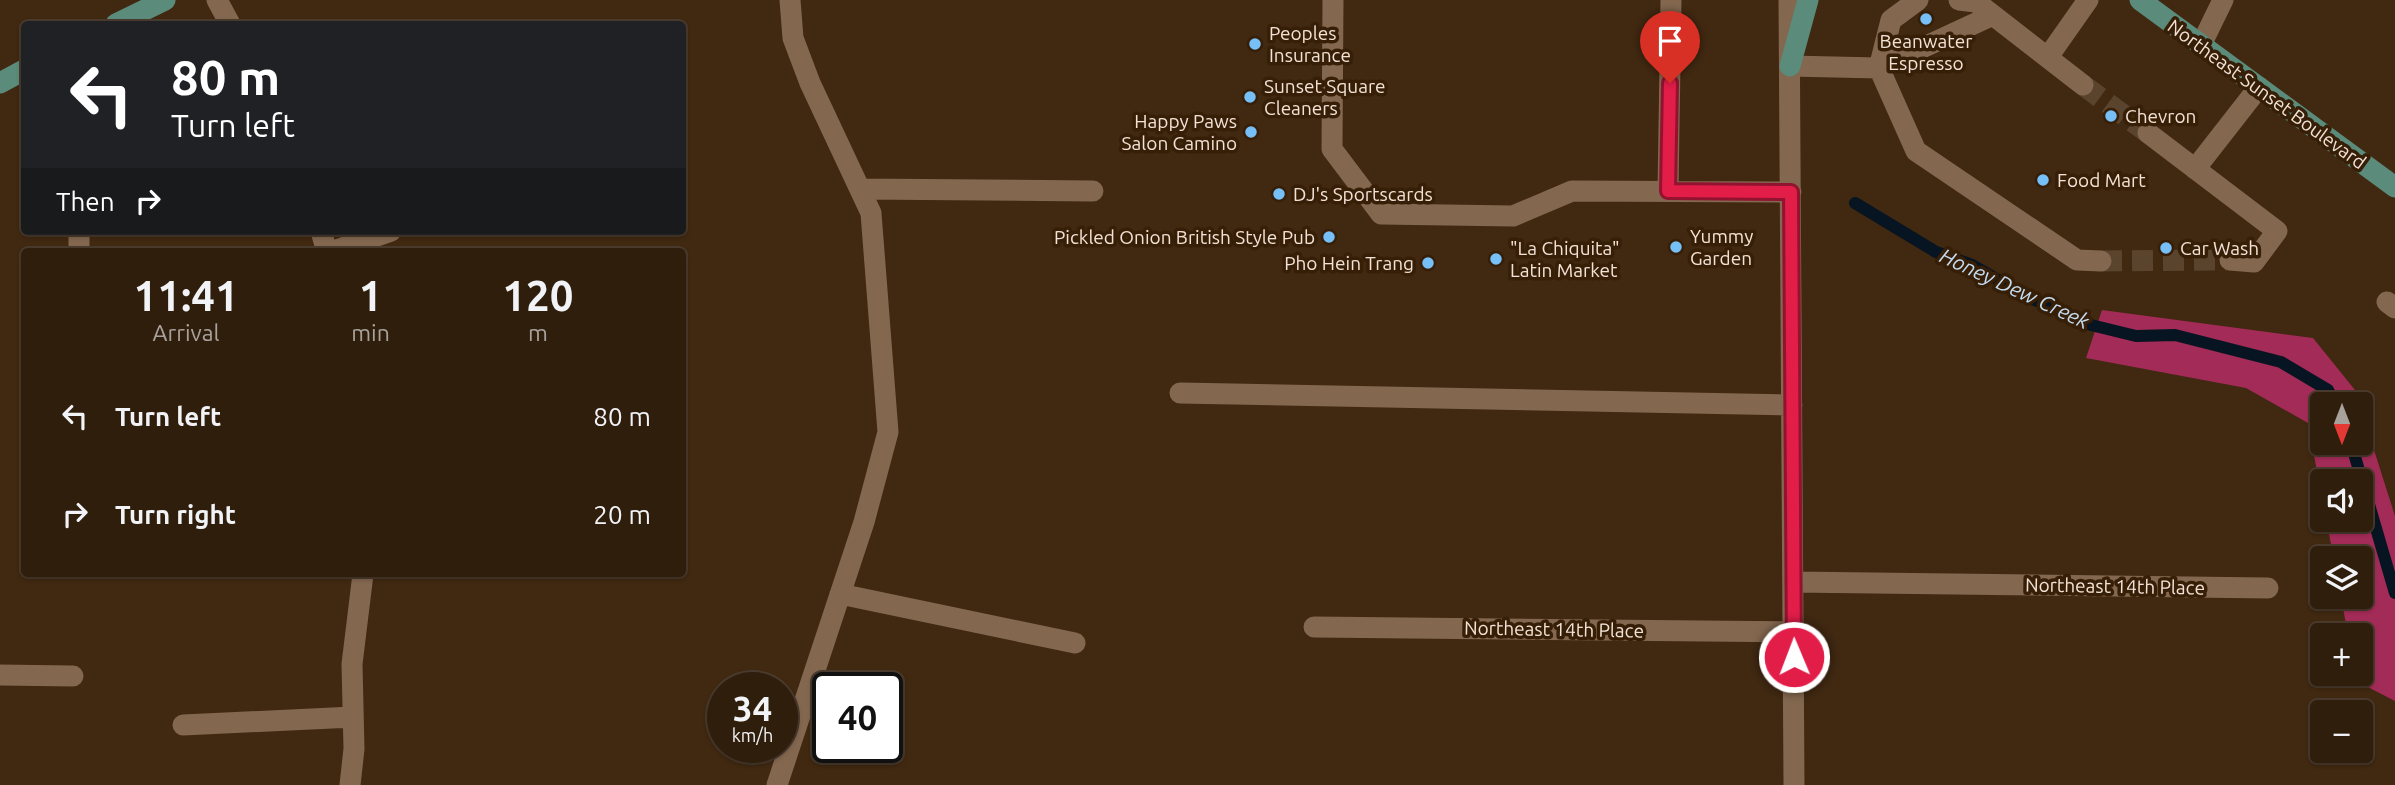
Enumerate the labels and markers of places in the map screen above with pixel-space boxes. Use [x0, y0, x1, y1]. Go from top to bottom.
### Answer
pin [1640, 11, 1700, 83]
marker: Beanwater Espresso [1918, 11, 1934, 27]
place label: Peoples Insurance [1269, 22, 1351, 66]
place label: Beanwater Espresso [1880, 30, 1972, 74]
marker: Peoples Insurance [1247, 36, 1263, 52]
place label: Sunset Square Cleaners [1264, 75, 1386, 119]
marker: Sunset Square Cleaners [1242, 89, 1258, 105]
place label: Chevron [2125, 105, 2196, 127]
marker: Chevron [2103, 108, 2119, 124]
place label: Happy Paws Salon Camino [1122, 110, 1237, 154]
marker: Happy Paws Salon Camino [1243, 124, 1259, 140]
place label: Food Mart [2057, 169, 2146, 191]
marker: Food Mart [2035, 172, 2051, 188]
place label: DJ's Sportscards [1293, 183, 1433, 205]
marker: DJ's Sportscards [1271, 186, 1287, 202]
place label: Yummy Garden [1690, 225, 1753, 269]
place label: Pickled Onion British Style Pub [1054, 226, 1315, 248]
marker: Pickled Onion British Style Pub [1321, 229, 1337, 245]
place label: "La Chiquita" Latin Market [1510, 237, 1620, 281]
place label: Car Wash [2180, 237, 2259, 259]
marker: Yummy Garden [1668, 239, 1684, 255]
marker: Car Wash [2158, 240, 2174, 256]
marker: "La Chiquita" Latin Market [1488, 251, 1504, 267]
place label: Pho Hein Trang [1284, 252, 1414, 274]
marker: Pho Hein Trang [1420, 255, 1436, 271]

